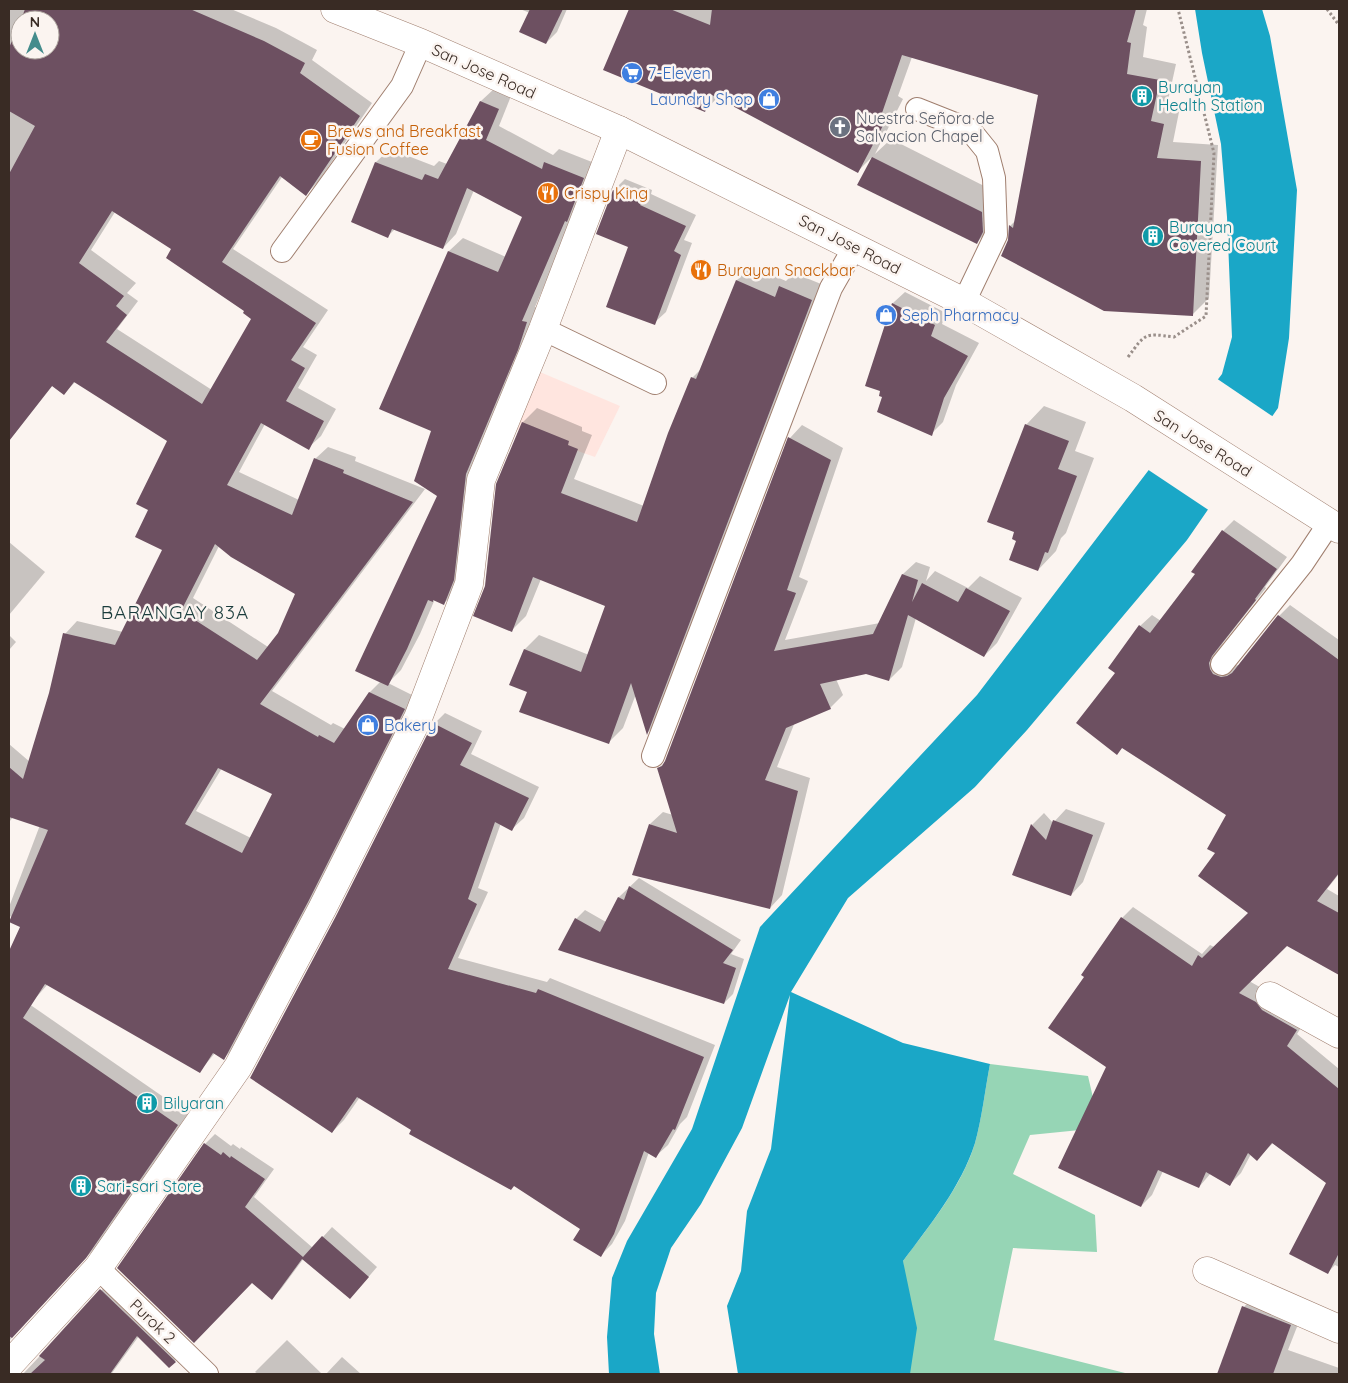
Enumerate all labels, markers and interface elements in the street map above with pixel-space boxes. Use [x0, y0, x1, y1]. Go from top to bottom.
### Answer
north arrow [10, 10, 60, 60]
text: N [30, 13, 40, 31]
street label: San Jose Road [429, 39, 539, 103]
supermarket icon: 7-Eleven [620, 61, 644, 85]
place label: 7-Eleven [648, 63, 711, 83]
place label: Burayan Health Station [1158, 77, 1263, 115]
building icon: Burayan Health Station [1130, 84, 1154, 108]
shop icon: Laundry Shop [757, 87, 781, 111]
place label: Laundry Shop [650, 89, 753, 109]
place label: Nuestra Señora de Salvacion Chapel [856, 108, 994, 146]
church icon: Nuestra Señora de Salvacion Chapel [828, 115, 852, 139]
place label: Brews and Breakfast Fusion Coffee [327, 121, 481, 159]
cafe icon: Brews and Breakfast Fusion Coffee [299, 128, 323, 152]
restaurant icon: Crispy King [536, 181, 560, 205]
place label: Crispy King [564, 183, 648, 203]
street label: San Jose Road [796, 210, 904, 278]
place label: Burayan Covered Court [1169, 217, 1276, 255]
building icon: Burayan Covered Court [1141, 224, 1165, 248]
restaurant icon: Burayan Snackbar [689, 258, 713, 282]
place label: Burayan Snackbar [717, 260, 855, 280]
shop icon: Seph Pharmacy [874, 303, 898, 327]
place label: Seph Pharmacy [902, 305, 1019, 325]
street label: San Jose Road [1150, 405, 1256, 481]
district label: BARANGAY 83A [101, 600, 249, 624]
shop icon: Bakery [356, 713, 380, 737]
place label: Bakery [384, 715, 437, 735]
building icon: Bilyaran [135, 1091, 159, 1115]
place label: Bilyaran [163, 1093, 224, 1113]
building icon: Sari-sari Store [69, 1174, 93, 1198]
place label: Sari-sari Store [97, 1176, 202, 1196]
street label: Purok 2 [126, 1294, 180, 1348]

